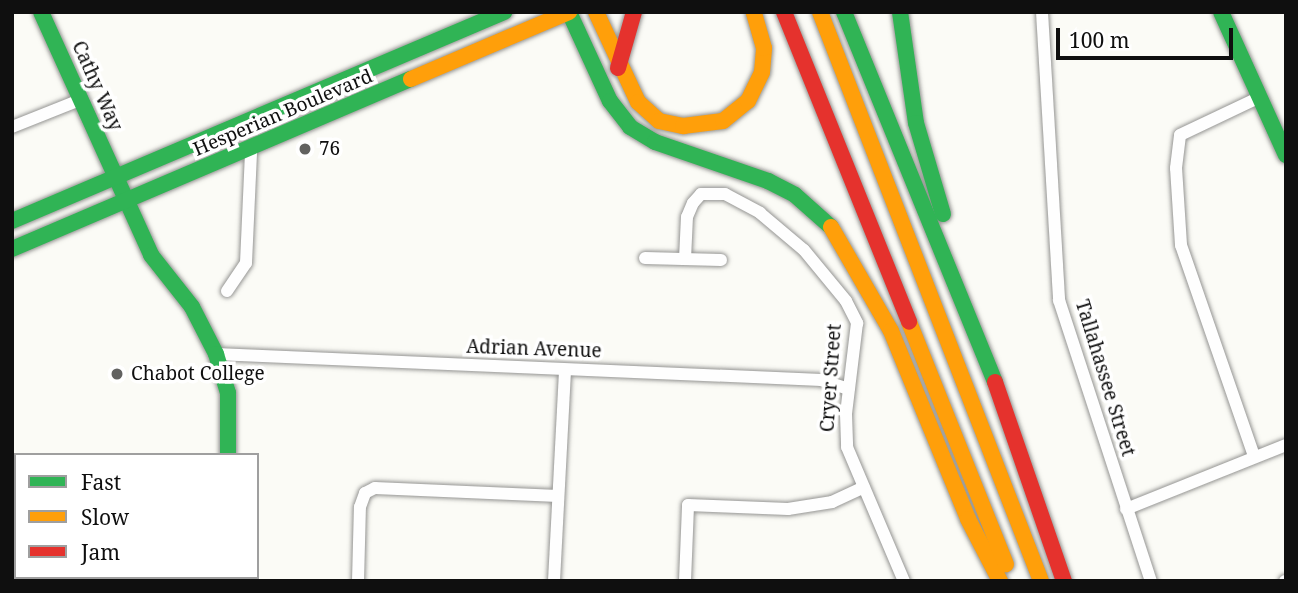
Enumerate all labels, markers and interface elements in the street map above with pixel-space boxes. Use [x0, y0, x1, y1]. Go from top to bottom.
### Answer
scale bar [1060, 14, 1237, 58]
text: 100 m [1069, 26, 1130, 54]
street label: Cathy Way [67, 38, 127, 134]
street label: Hesperian Boulevard [190, 65, 376, 161]
place label: 76 [319, 138, 340, 160]
marker: 76 [297, 141, 313, 157]
street label: Tallahassee Street [1070, 297, 1140, 459]
street label: Cryer Street [816, 323, 846, 433]
street label: Adrian Avenue [466, 335, 602, 363]
place label: Chabot College [131, 363, 265, 385]
marker: Chabot College [109, 366, 125, 382]
legend [14, 453, 259, 579]
text: Fast [81, 468, 121, 496]
text: Slow [81, 503, 129, 531]
text: Jam [81, 538, 120, 566]

